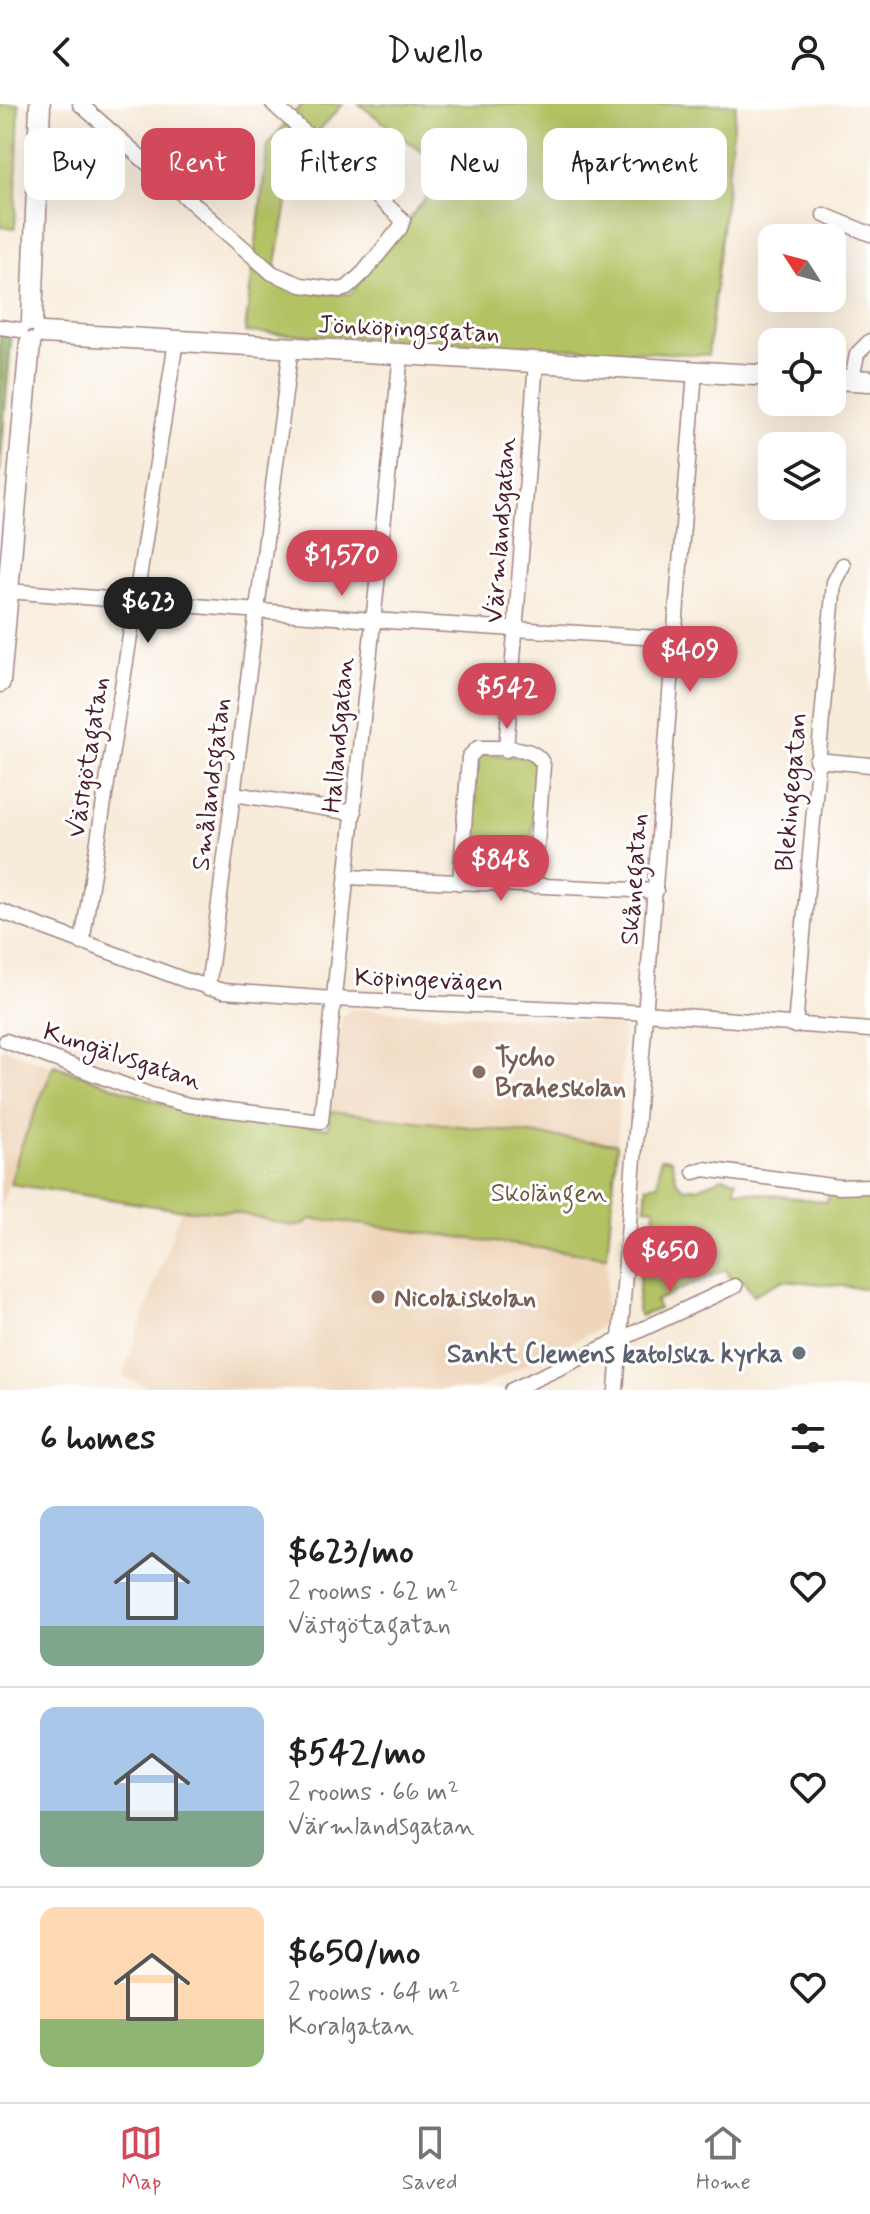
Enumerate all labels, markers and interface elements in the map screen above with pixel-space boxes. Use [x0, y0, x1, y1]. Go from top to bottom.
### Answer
text: Dwello [387, 29, 483, 76]
icon: back [40, 30, 84, 74]
icon: person [786, 30, 830, 74]
chip: Buy [24, 128, 125, 200]
chip: Rent [141, 128, 255, 200]
chip: Filters [271, 128, 405, 200]
chip: New [421, 128, 527, 200]
chip: Apartment [543, 128, 727, 200]
north arrow [758, 224, 846, 312]
map controls [758, 224, 846, 520]
street label: Jönköpingsgatan [317, 308, 501, 355]
button: locate [758, 328, 846, 416]
button: layers [758, 432, 846, 520]
street label: Värmlandsgatan [478, 436, 524, 624]
pin: $1,570 [277, 530, 407, 598]
text: $1,570 [304, 539, 380, 573]
pin: $623 [101, 577, 195, 645]
text: $623 [122, 586, 174, 620]
pin: $409 [643, 626, 737, 694]
text: $409 [661, 635, 720, 669]
street label: Hallandsgatan [315, 656, 363, 815]
pin: $542 [460, 663, 554, 731]
text: $542 [476, 672, 538, 706]
street label: Västgötagatan [59, 674, 121, 841]
street label: Smålandsgatan [185, 696, 242, 873]
street label: Blekingegatan [768, 711, 819, 874]
street label: Skånegatan [613, 812, 660, 947]
pin: $848 [454, 835, 548, 903]
text: $848 [471, 844, 531, 878]
street label: Köpingevägen [354, 961, 504, 1003]
street label: Kungälvsgatan [38, 1015, 206, 1100]
place label: Tycho Braheskolan [495, 1042, 626, 1106]
marker: Tycho Braheskolan [470, 1063, 488, 1081]
park label: Skolängen [491, 1177, 607, 1214]
pin: $650 [623, 1226, 717, 1294]
text: $650 [641, 1235, 699, 1269]
place label: Nicolaiskolan [394, 1282, 536, 1316]
marker: Nicolaiskolan [369, 1288, 387, 1306]
place label: Sankt Clemens katolska kyrka [447, 1338, 783, 1372]
marker: Sankt Clemens katolska kyrka [790, 1344, 808, 1362]
text: 6 homes [40, 1416, 155, 1461]
icon: filters [786, 1416, 830, 1460]
text: $623/mo [288, 1530, 414, 1575]
icon: home [104, 1538, 200, 1634]
icon: heart [786, 1564, 830, 1608]
text: 2 rooms · 62 m² [288, 1575, 458, 1609]
text: Västgötagatan [288, 1609, 451, 1643]
text: $542/mo [288, 1731, 426, 1776]
icon: home [104, 1739, 200, 1835]
icon: heart [786, 1765, 830, 1809]
text: 2 rooms · 66 m² [288, 1776, 459, 1810]
text: Värmlandsgatan [288, 1810, 475, 1844]
text: $650/mo [288, 1931, 420, 1976]
icon: home [104, 1939, 200, 2035]
icon: heart [786, 1965, 830, 2009]
text: 2 rooms · 64 m² [288, 1976, 460, 2010]
text: Koralgatan [288, 2010, 414, 2044]
tab: Map [119, 2121, 163, 2197]
tab: Saved [402, 2121, 457, 2197]
tab: Home [696, 2121, 751, 2197]

